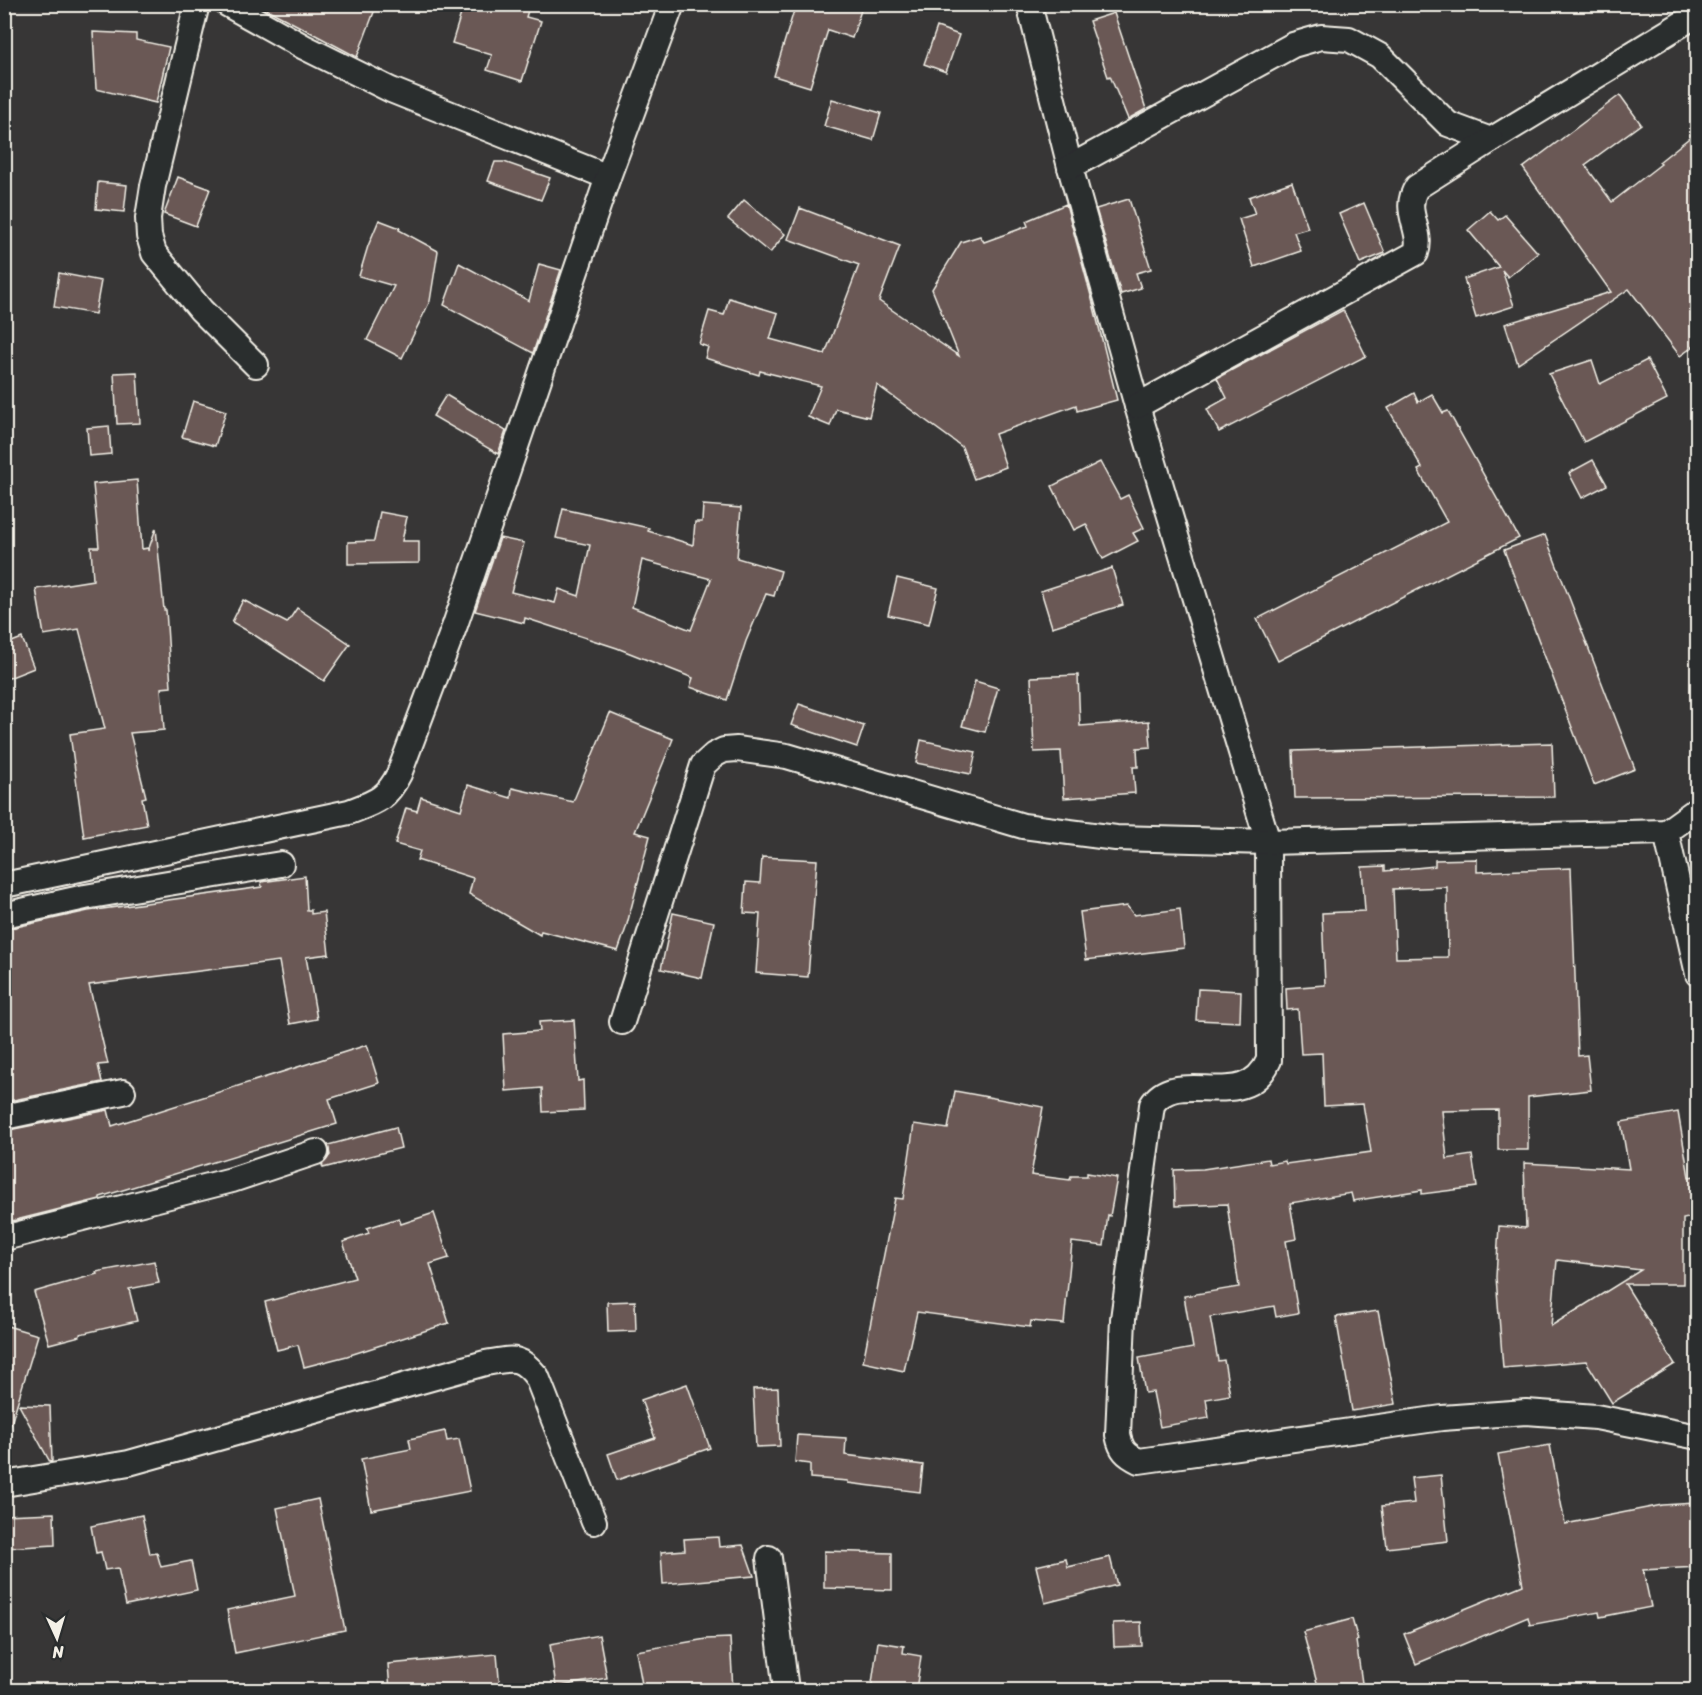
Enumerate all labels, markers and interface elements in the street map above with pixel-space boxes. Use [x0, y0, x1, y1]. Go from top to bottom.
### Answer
north arrow [27, 1608, 87, 1668]
text: N [51, 1638, 66, 1667]

